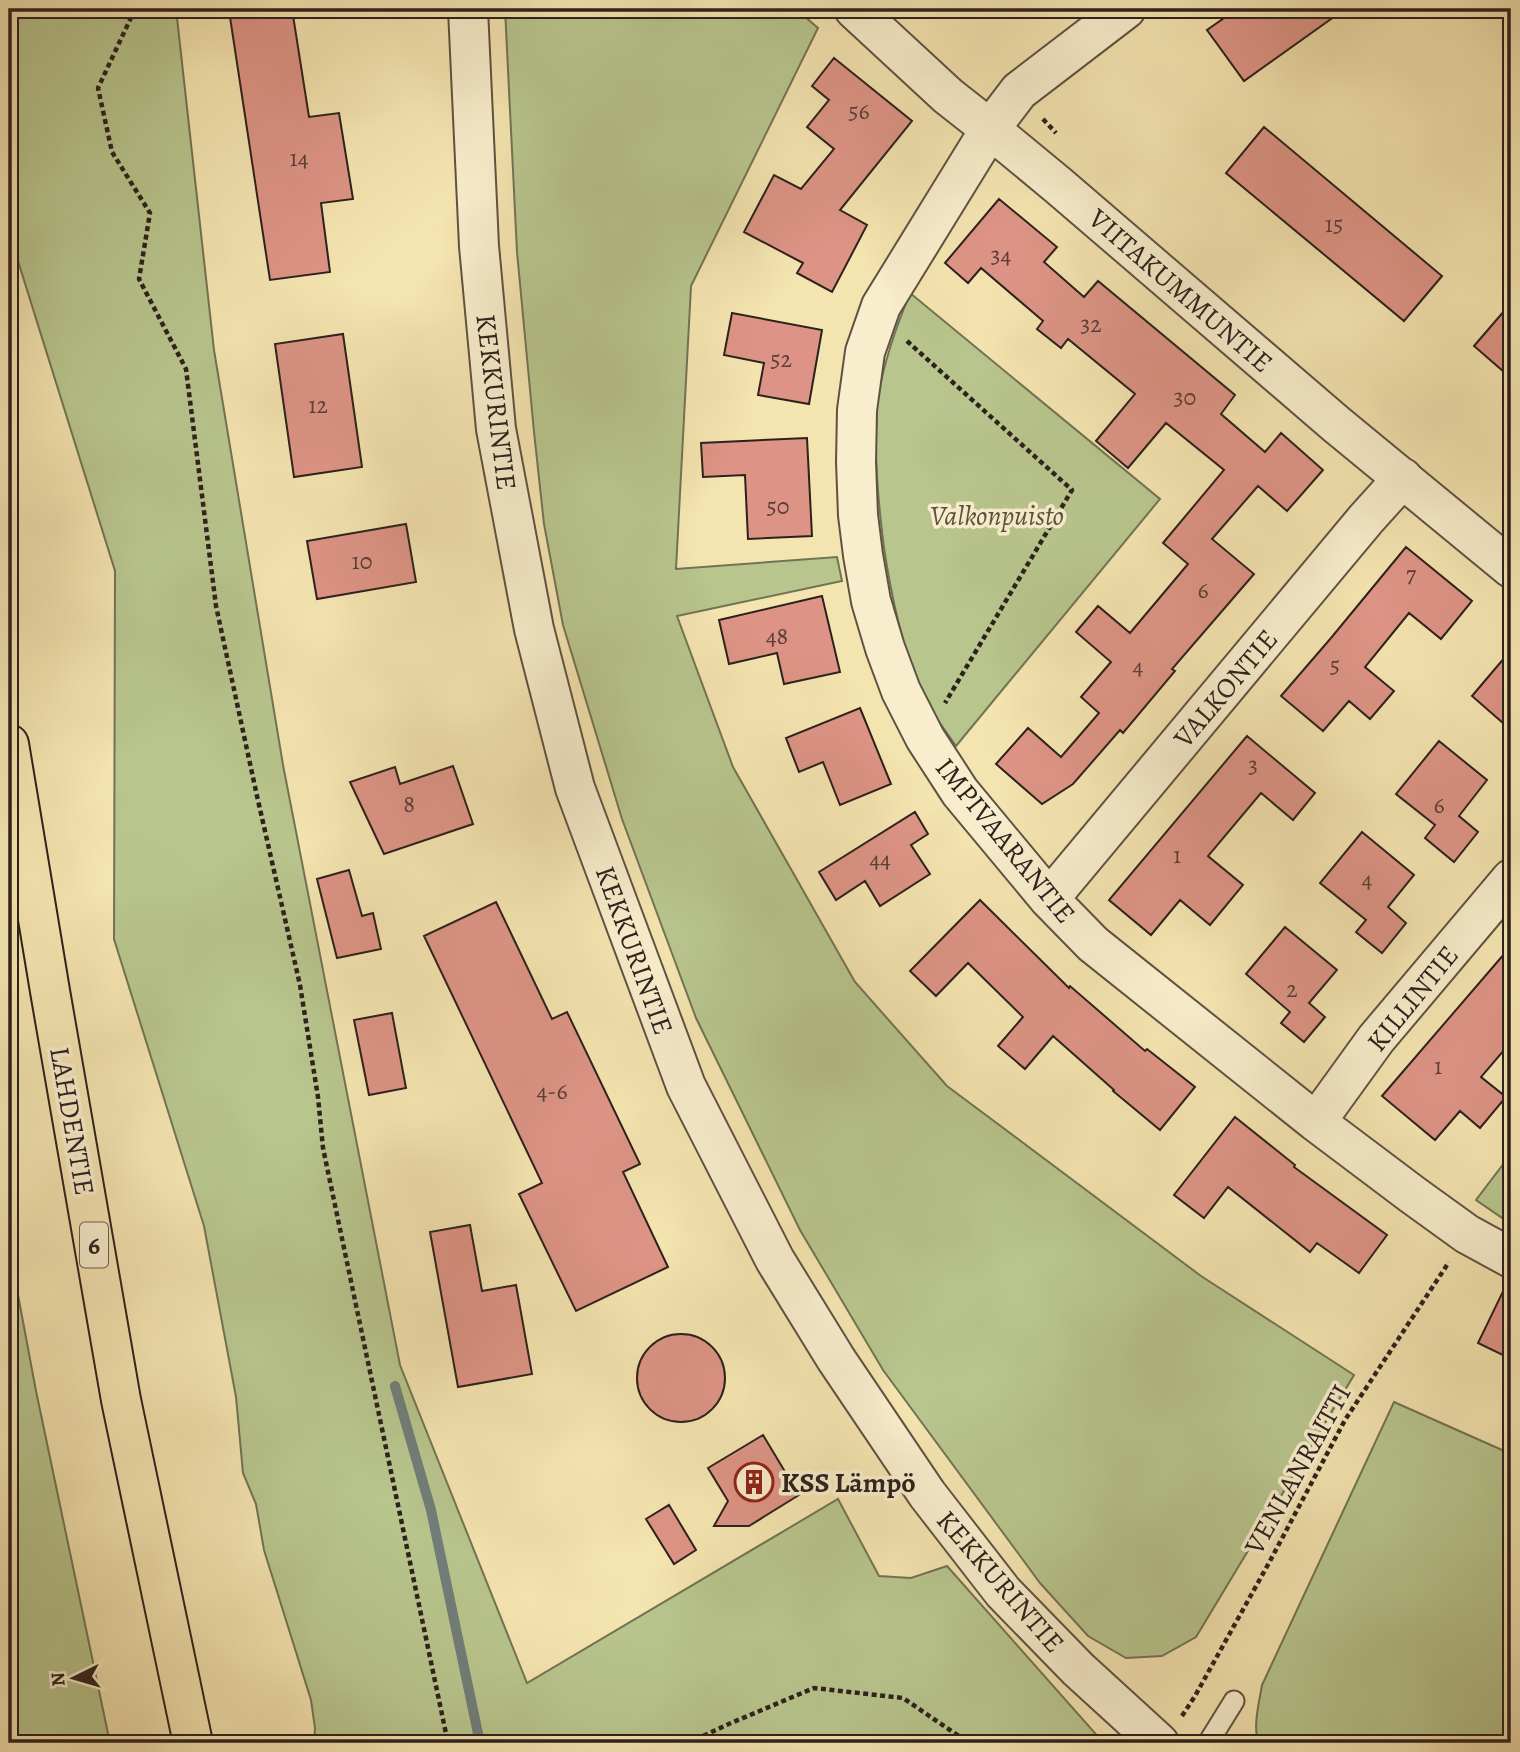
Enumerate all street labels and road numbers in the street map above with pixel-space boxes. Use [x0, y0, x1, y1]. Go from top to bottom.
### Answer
street label: VIITAKUMMUNTIE [1079, 200, 1280, 381]
street label: KEKKURINTIE [466, 312, 526, 492]
street label: VALKONTIE [1164, 621, 1287, 757]
street label: IMPIVAARANTIE [927, 750, 1084, 931]
street label: KEKKURINTIE [586, 861, 682, 1040]
street label: KILLINTIE [1358, 937, 1467, 1060]
street label: LAHDENTIE [40, 1044, 104, 1198]
road number: 6 [80, 1222, 108, 1268]
street label: VENLANRAITTI [1235, 1378, 1360, 1562]
street label: KEKKURINTIE [928, 1502, 1073, 1661]

